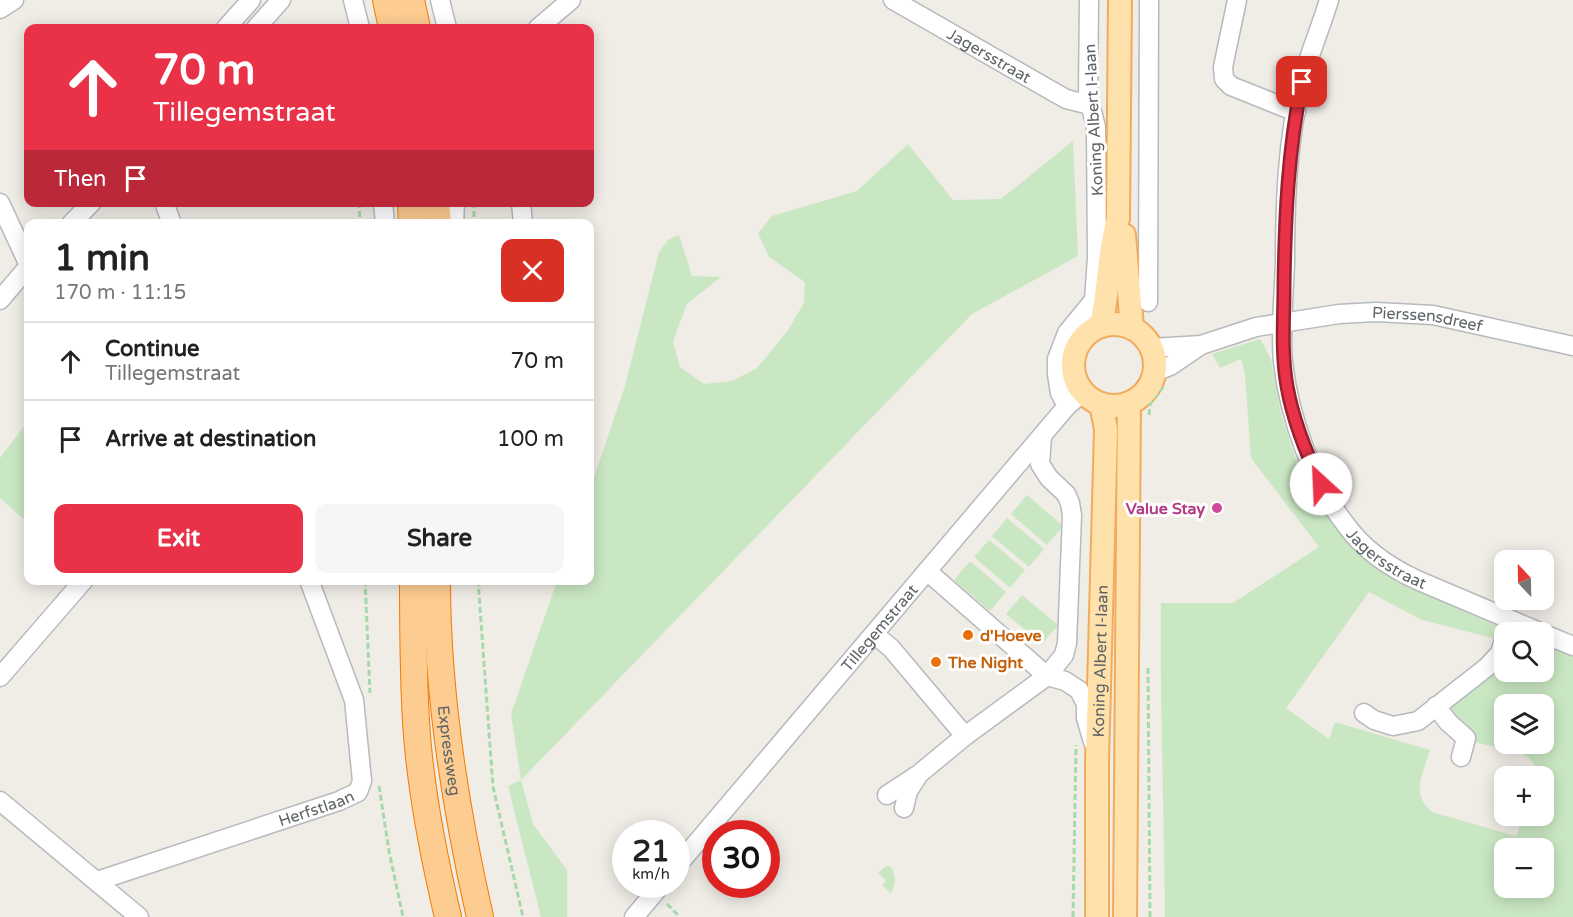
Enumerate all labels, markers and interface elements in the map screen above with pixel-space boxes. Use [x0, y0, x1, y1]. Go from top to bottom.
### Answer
street label: Jagersstraat [943, 24, 1034, 88]
street label: Koning Albert I-laan [1080, 43, 1108, 197]
text: 70 m [153, 45, 255, 96]
icon: ahead [54, 48, 132, 126]
pin [1276, 56, 1327, 107]
icon: arrive [1285, 65, 1318, 98]
text: Tillegemstraat [153, 96, 336, 129]
icon: arrive [119, 162, 152, 195]
text: Then [54, 166, 107, 192]
text: 1 min [54, 237, 150, 280]
button: close [501, 239, 564, 302]
text: 170 m · 11:15 [54, 281, 186, 305]
street label: Pierssensdreef [1371, 303, 1485, 337]
text: Continue [105, 336, 200, 362]
icon: ahead [54, 345, 87, 378]
text: 70 m [510, 348, 564, 374]
text: Tillegemstraat [105, 362, 240, 386]
icon: arrive [54, 423, 87, 456]
text: Arrive at destination [105, 426, 316, 452]
text: 100 m [497, 426, 564, 452]
position arrow [1289, 452, 1353, 516]
place label: Value Stay [1126, 499, 1205, 519]
marker: Value Stay [1210, 501, 1224, 515]
button: Exit [54, 504, 303, 573]
button: Share [315, 504, 564, 573]
street label: Jagersstraat [1342, 525, 1429, 594]
north arrow [1494, 550, 1554, 610]
map controls [1494, 550, 1554, 898]
street label: Tillegemstraat [837, 580, 923, 676]
street label: Koning Albert I-laan [1089, 585, 1113, 738]
button: search [1494, 622, 1554, 682]
place label: d'Hoeve [980, 626, 1042, 646]
marker: d'Hoeve [961, 628, 975, 642]
place label: The Night [947, 653, 1024, 673]
marker: The Night [929, 655, 943, 669]
button: layers [1494, 694, 1554, 754]
street label: Expressweg [433, 704, 465, 797]
button: + [1494, 766, 1554, 826]
street label: Herfstlaan [276, 786, 358, 831]
speed limit sign: 30 [702, 820, 780, 898]
text: 21 [632, 833, 670, 870]
button: − [1494, 838, 1554, 898]
text: km/h [632, 865, 670, 883]

